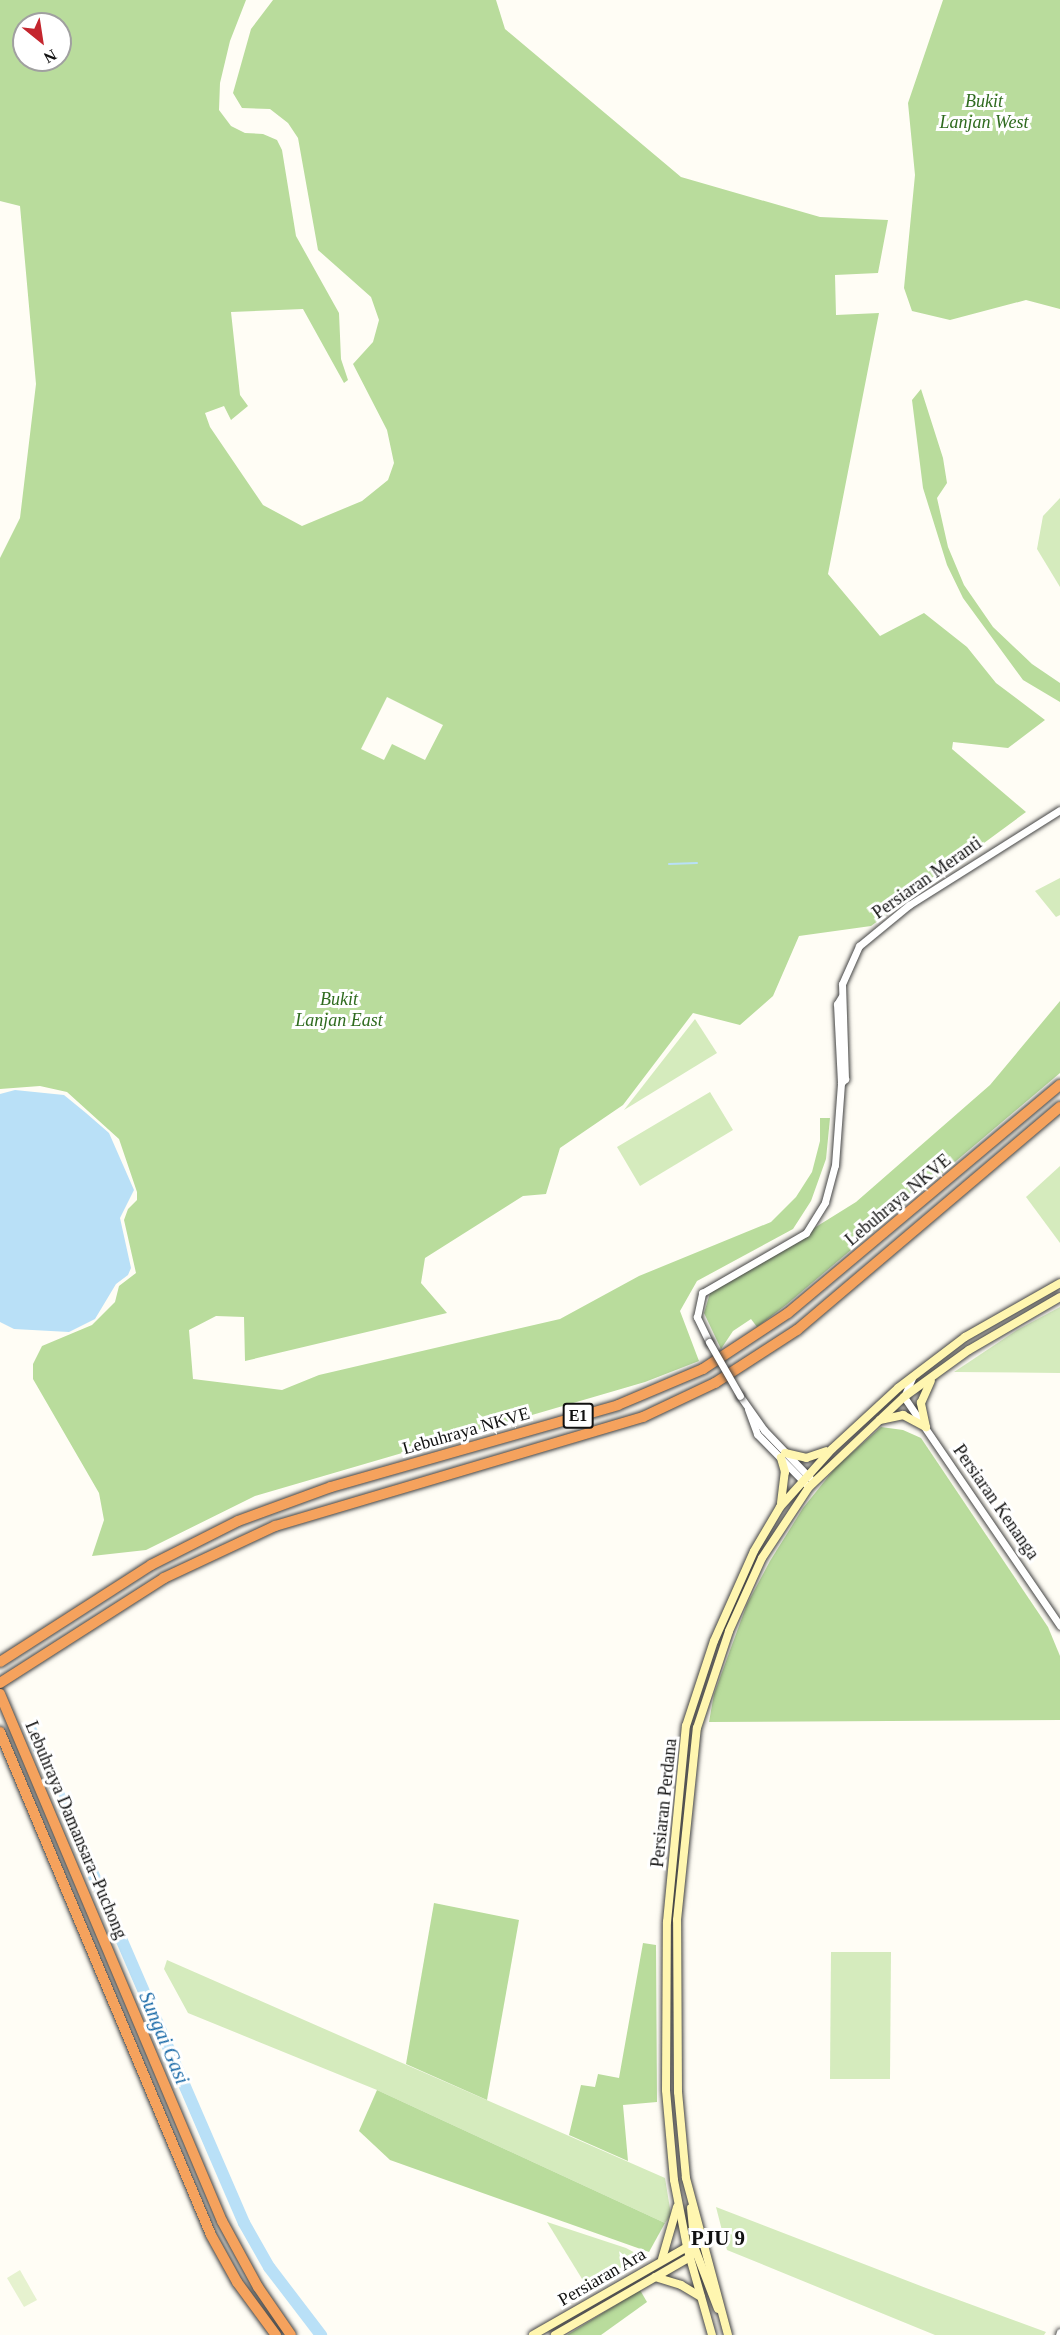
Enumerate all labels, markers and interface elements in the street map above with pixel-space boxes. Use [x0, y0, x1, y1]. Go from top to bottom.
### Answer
north arrow [12, 12, 72, 72]
text: N [41, 46, 60, 67]
park label: Bukit Lanjan West [933, 91, 1035, 134]
street label: Persiaran Meranti [861, 827, 993, 929]
park label: Bukit Lanjan East [291, 989, 387, 1032]
street label: Lebuhraya NKVE [838, 1148, 958, 1252]
street label: Lebuhraya NKVE [397, 1402, 535, 1460]
road number: E1 [562, 1403, 594, 1429]
street label: Persiaran Kenanga [942, 1432, 1050, 1572]
street label: Lebuhraya Damansara–Puchong [13, 1701, 139, 1959]
street label: Persiaran Perdana [645, 1726, 683, 1880]
water label: Sungai Gasi [132, 1983, 196, 2093]
district label: PJU 9 [690, 2225, 746, 2251]
street label: Persiaran Ara [549, 2240, 655, 2314]

